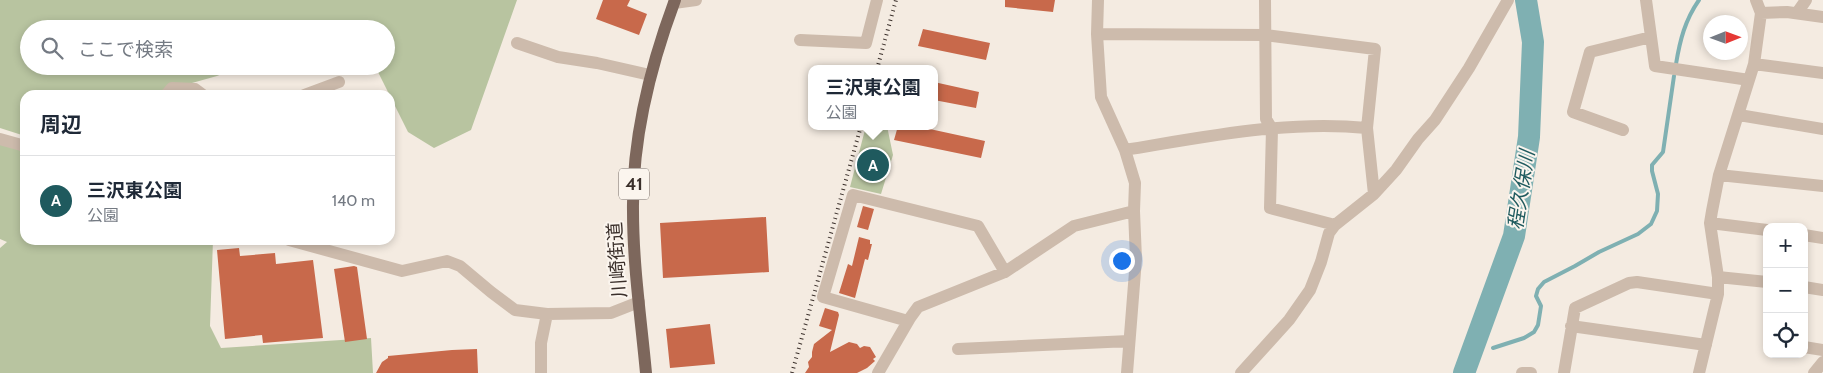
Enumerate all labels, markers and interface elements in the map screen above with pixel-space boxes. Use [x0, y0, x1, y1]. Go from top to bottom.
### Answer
north arrow [1703, 15, 1748, 60]
search box [20, 20, 395, 75]
icon: search [38, 34, 66, 62]
text: ここで検索 [78, 38, 173, 61]
popup [808, 65, 938, 130]
text: 三沢東公園 [825, 76, 921, 99]
text: 公園 [825, 103, 858, 122]
text: 周辺 [40, 112, 82, 137]
pin: A [857, 146, 889, 184]
water label: 程久保川 [1503, 147, 1539, 231]
road number: 41 [619, 168, 649, 200]
text: 三沢東公園 [87, 179, 182, 202]
text: A [51, 191, 61, 210]
text: 140 m [332, 191, 375, 210]
text: 公園 [87, 206, 119, 225]
street label: 川崎街道 [603, 221, 631, 299]
map controls [1763, 223, 1808, 358]
button: + [1763, 223, 1808, 268]
your location [1109, 248, 1135, 274]
button: − [1763, 268, 1808, 313]
button: locate [1763, 313, 1808, 358]

